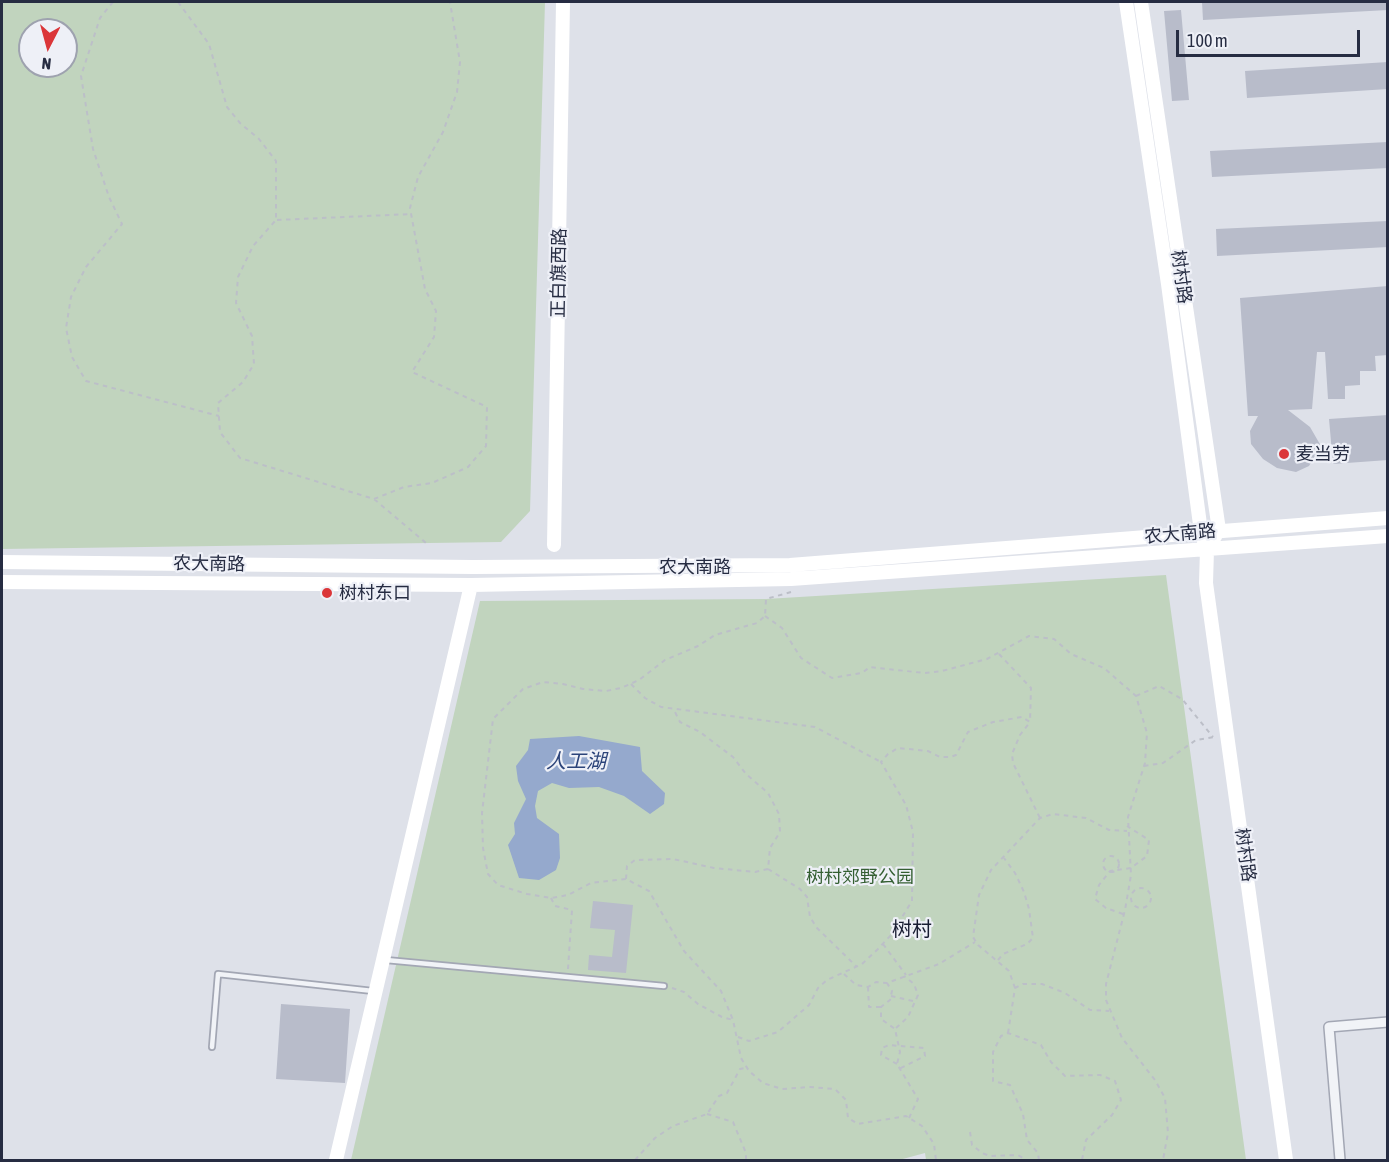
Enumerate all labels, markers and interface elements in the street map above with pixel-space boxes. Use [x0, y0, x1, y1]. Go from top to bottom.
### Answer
north arrow [18, 18, 78, 78]
scale bar [1179, 18, 1364, 56]
text: 100 m [1187, 30, 1228, 51]
text: N [41, 54, 52, 73]
street label: 正白旗西路 [547, 228, 571, 318]
street label: 树村路 [1167, 249, 1195, 305]
place label: 麦当劳 [1296, 443, 1350, 465]
marker: 麦当劳 [1277, 447, 1291, 461]
street label: 农大南路 [1143, 520, 1217, 548]
street label: 农大南路 [173, 553, 245, 575]
street label: 农大南路 [659, 556, 731, 578]
place label: 树村东口 [339, 582, 411, 604]
marker: 树村东口 [320, 586, 334, 600]
water label: 人工湖 [546, 750, 606, 774]
street label: 树村路 [1231, 827, 1259, 883]
park label: 树村郊野公园 [806, 866, 914, 888]
district label: 树村 [892, 918, 932, 942]

